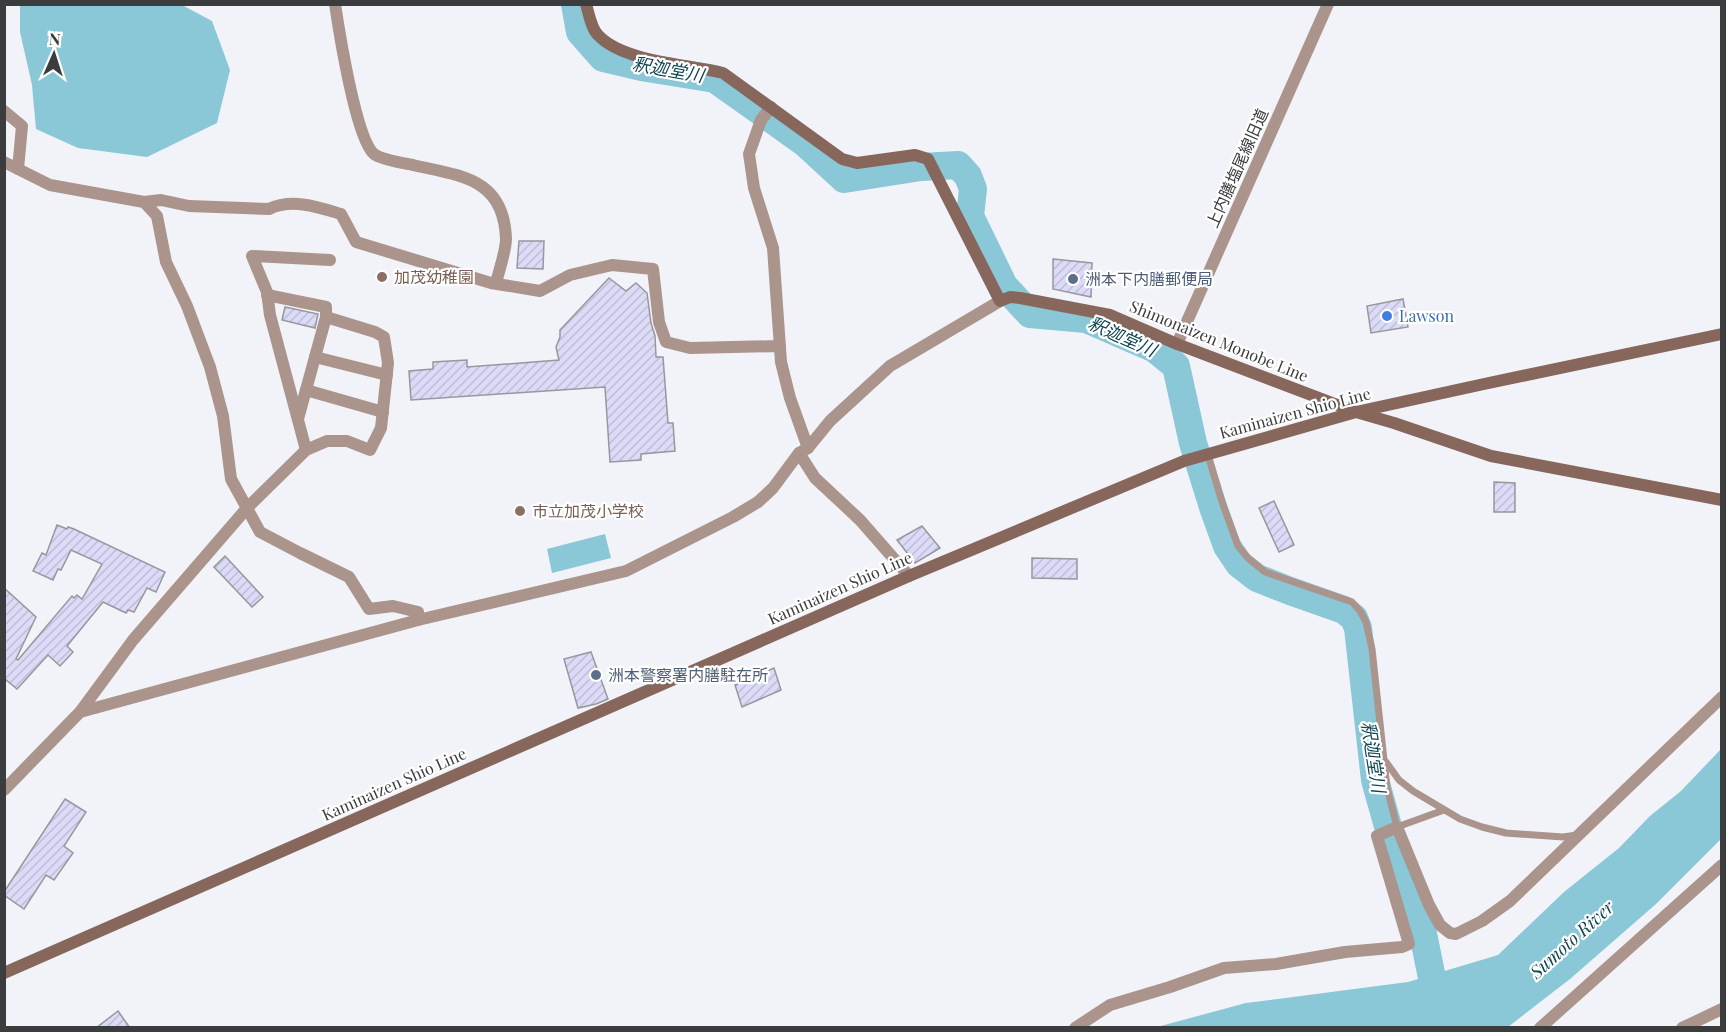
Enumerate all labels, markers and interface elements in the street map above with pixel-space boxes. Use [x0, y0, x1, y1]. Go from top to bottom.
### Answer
north arrow [24, 24, 84, 84]
text: N [48, 28, 62, 49]
water label: 釈迦堂川 [631, 51, 708, 87]
street label: 上内膳塩尾線旧道 [1201, 105, 1272, 231]
place label: 加茂幼稚園 [394, 266, 474, 287]
place label: 洲本下内膳郵便局 [1085, 268, 1213, 289]
marker: 加茂幼稚園 [375, 270, 389, 284]
marker: 洲本下内膳郵便局 [1066, 272, 1080, 286]
street label: Shimonaizen Monobe Line [1127, 295, 1312, 386]
place label: Lawson [1399, 305, 1454, 326]
marker: Lawson [1380, 309, 1394, 323]
water label: 釈迦堂川 [1085, 310, 1162, 363]
street label: Kaminaizen Shio Line [1217, 382, 1373, 443]
place label: 市立加茂小学校 [532, 500, 644, 521]
marker: 市立加茂小学校 [513, 504, 527, 518]
street label: Kaminaizen Shio Line [764, 546, 915, 629]
place label: 洲本警察署内膳駐在所 [608, 664, 768, 685]
marker: 洲本警察署内膳駐在所 [589, 668, 603, 682]
water label: 釈迦堂川 [1357, 719, 1392, 796]
street label: Kaminaizen Shio Line [318, 742, 469, 825]
water label: Sumoto River [1523, 894, 1619, 984]

